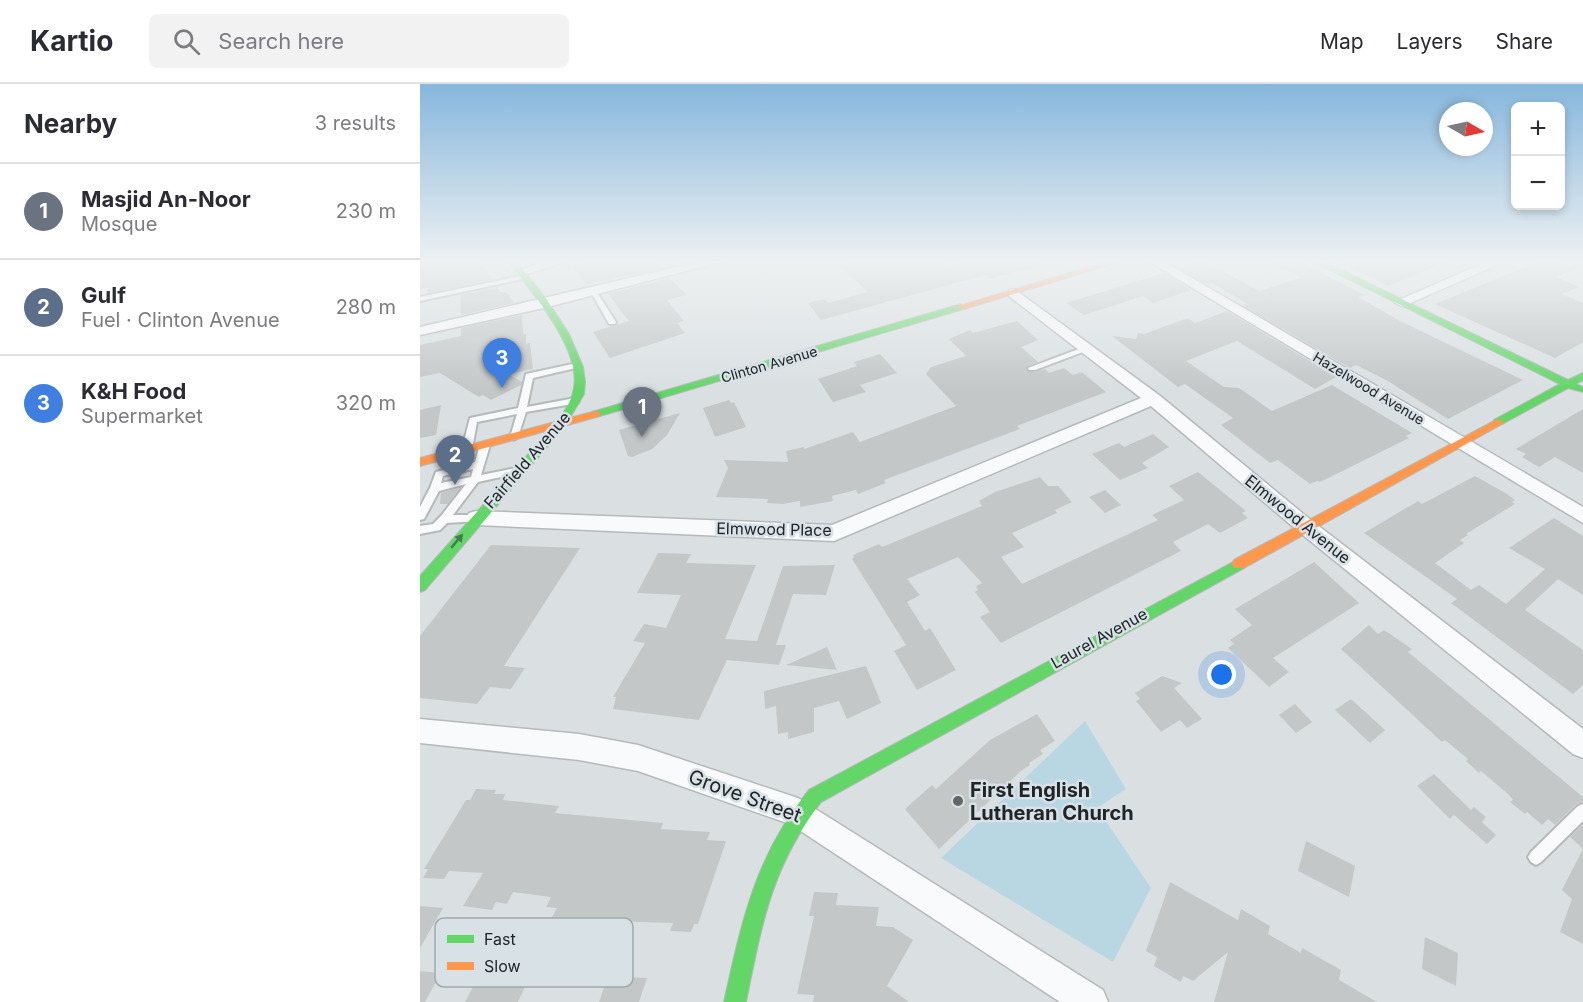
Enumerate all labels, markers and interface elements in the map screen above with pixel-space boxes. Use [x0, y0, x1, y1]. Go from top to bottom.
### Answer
search box [149, 14, 569, 68]
text: Kartio [30, 24, 113, 58]
icon: search [170, 25, 203, 58]
text: Search here [218, 28, 344, 54]
text: Map [1320, 29, 1364, 54]
text: Layers [1397, 29, 1463, 54]
text: Share [1496, 29, 1553, 54]
north arrow [1439, 102, 1493, 156]
map controls [1511, 102, 1565, 210]
button: + [1511, 102, 1565, 156]
text: Nearby [24, 108, 117, 139]
text: 3 results [315, 111, 396, 135]
button: − [1511, 156, 1565, 210]
text: Masjid An-Noor [81, 186, 251, 212]
text: 1 [39, 199, 48, 223]
text: 230 m [336, 199, 396, 223]
text: Mosque [81, 212, 157, 236]
text: Gulf [81, 282, 126, 308]
text: 2 [37, 295, 50, 319]
text: 280 m [336, 295, 396, 319]
text: Fuel · Clinton Avenue [81, 308, 280, 332]
pin: 3 [482, 338, 521, 388]
street label: Clinton Avenue [719, 342, 819, 386]
street label: Hazelwood Avenue [1310, 348, 1428, 428]
text: K&H Food [81, 378, 186, 404]
pin: 1 [622, 388, 662, 437]
text: 3 [37, 391, 50, 415]
text: 320 m [336, 391, 396, 415]
text: Supermarket [81, 404, 203, 428]
street label: Fairfield Avenue [480, 408, 574, 512]
pin: 2 [435, 436, 474, 485]
street label: Elmwood Avenue [1241, 470, 1355, 568]
street label: Elmwood Place [716, 518, 832, 540]
one-way arrow [451, 533, 464, 549]
street label: Laurel Avenue [1047, 603, 1151, 673]
your location [1207, 660, 1236, 689]
street label: Grove Street [685, 764, 805, 828]
place label: First English Lutheran Church [970, 778, 1134, 825]
marker: First English Lutheran Church [951, 794, 965, 808]
legend [435, 918, 633, 987]
text: Fast [484, 929, 516, 949]
text: Slow [484, 956, 521, 976]

